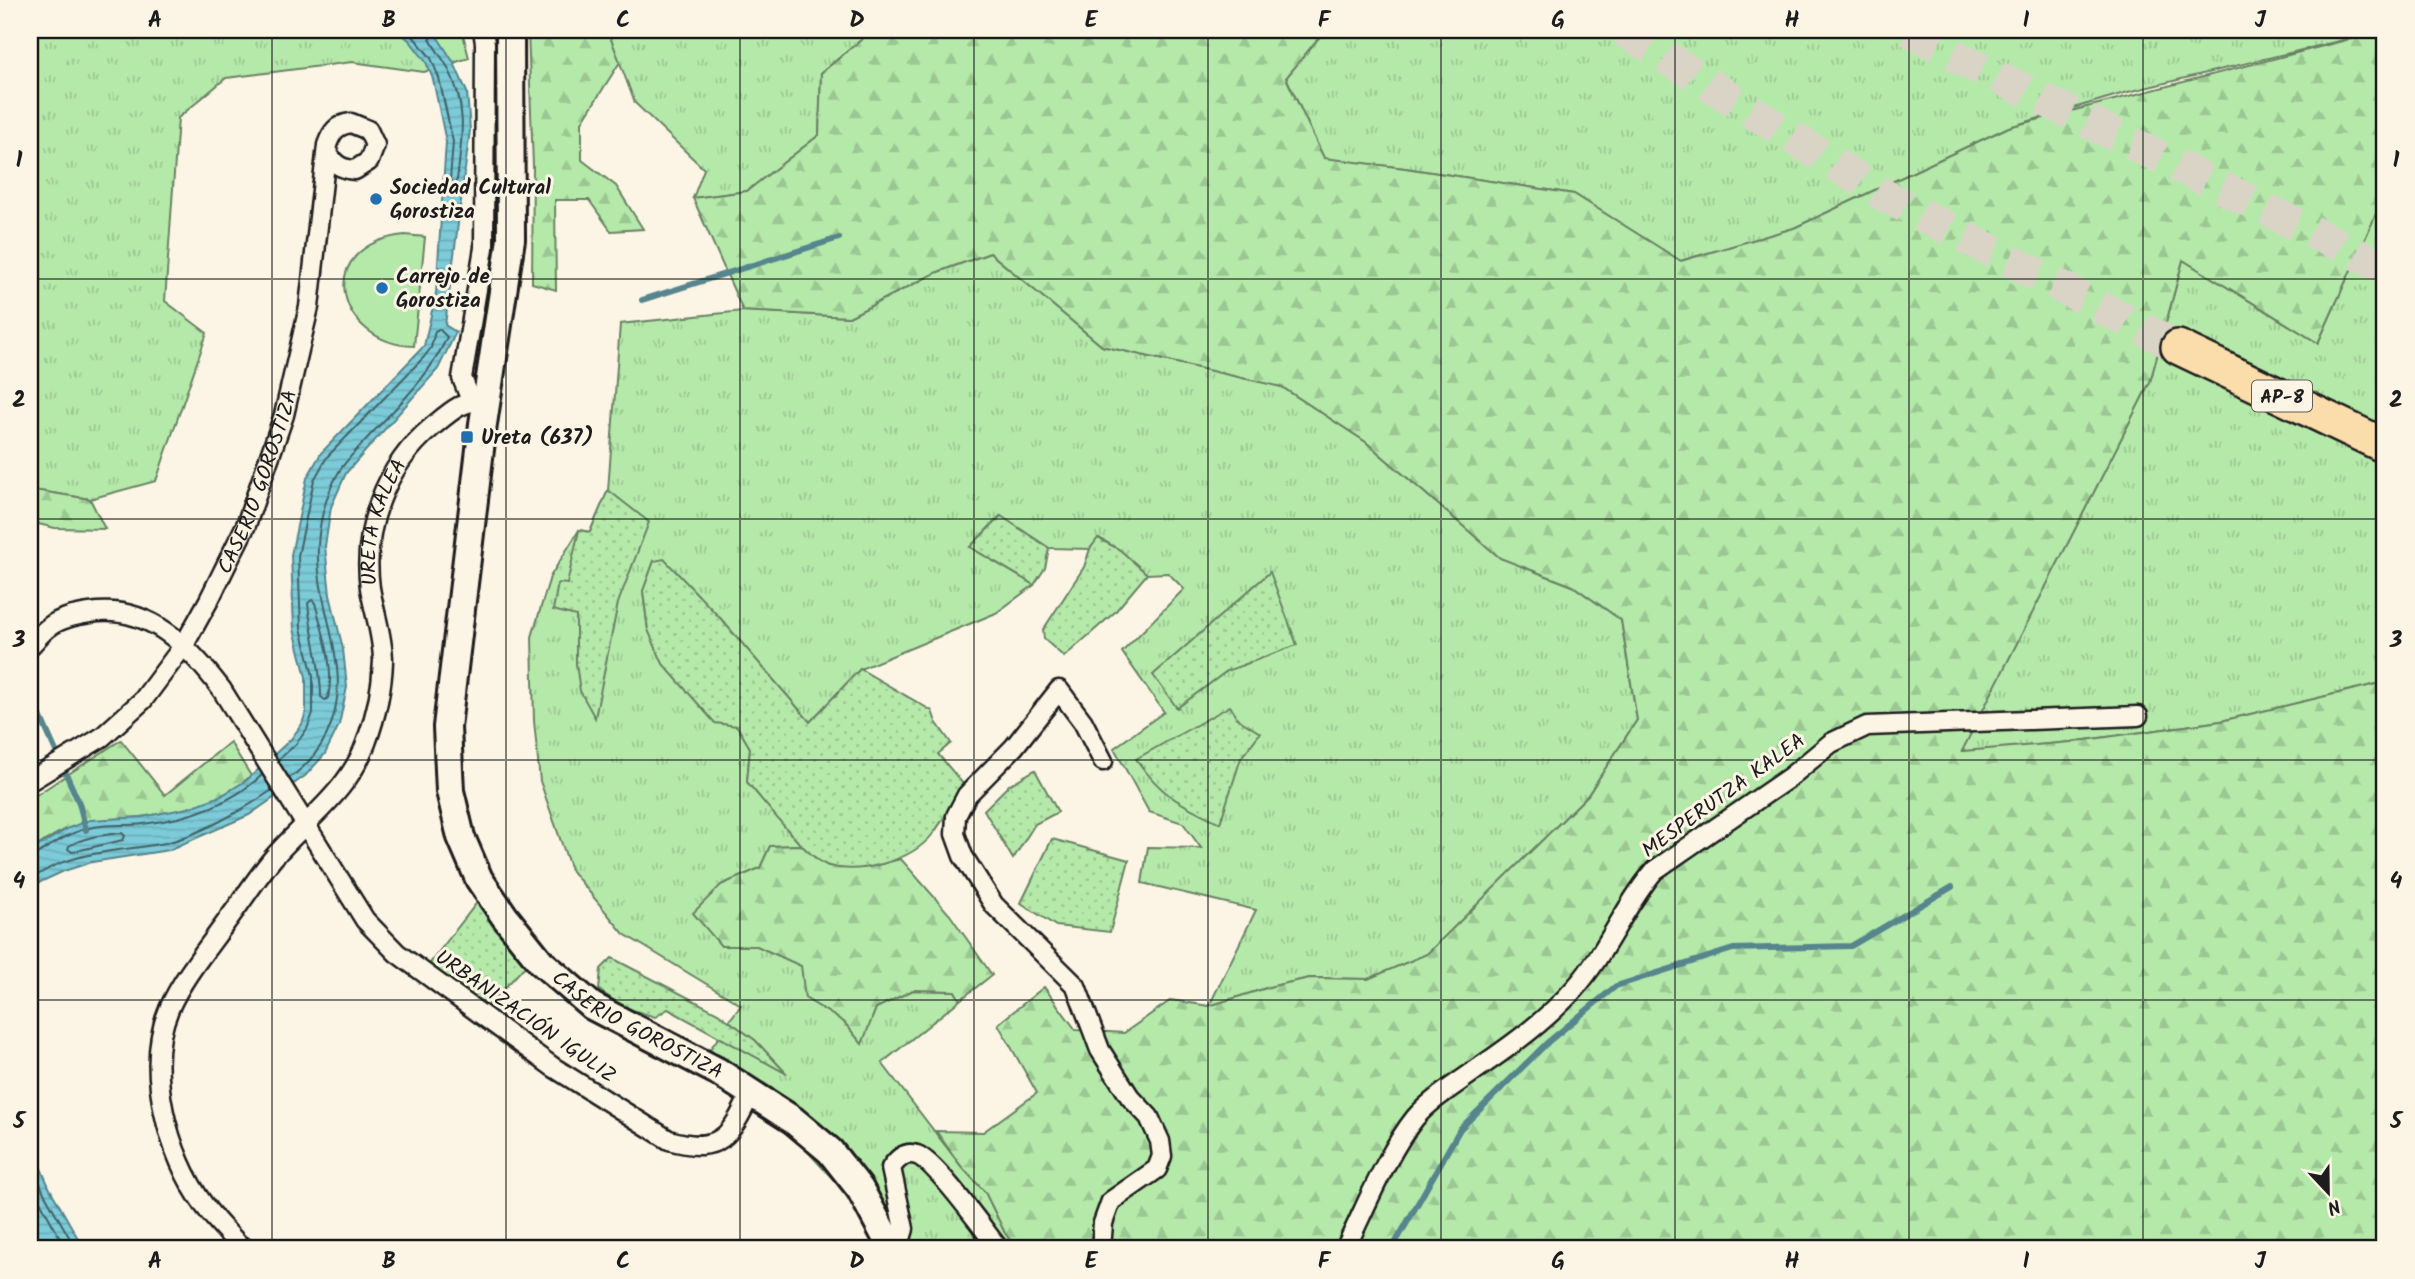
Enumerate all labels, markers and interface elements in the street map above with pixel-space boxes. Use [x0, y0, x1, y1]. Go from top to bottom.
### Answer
text: A [148, 3, 162, 39]
text: B [382, 3, 396, 39]
text: C [616, 3, 630, 39]
text: D [849, 3, 865, 39]
text: E [1085, 3, 1099, 39]
text: F [1318, 3, 1332, 39]
text: G [1551, 3, 1565, 39]
text: H [1785, 3, 1800, 39]
text: I [2022, 3, 2030, 39]
text: J [2254, 3, 2266, 39]
text: 1 [16, 143, 23, 179]
text: 1 [2393, 143, 2400, 179]
place label: Sociedad Cultural Gorostiza [390, 172, 551, 229]
marker: Sociedad Cultural Gorostiza [368, 191, 384, 207]
place label: Carrejo de Gorostiza [396, 261, 490, 318]
marker: Carrejo de Gorostiza [374, 280, 390, 296]
road number: AP-8 [2252, 380, 2312, 412]
text: 2 [12, 383, 26, 419]
text: 2 [2389, 383, 2403, 419]
street label: CASERIO GOROSTIZA [209, 387, 307, 580]
place label: Ureta (637) [481, 422, 594, 455]
marker: Ureta (637) [459, 429, 475, 445]
street label: URETA KALEA [353, 453, 416, 587]
text: 3 [12, 623, 26, 659]
text: 3 [2389, 623, 2403, 659]
street label: MESPERUTZA KALEA [1635, 725, 1813, 867]
text: 4 [13, 864, 26, 900]
text: 4 [2390, 864, 2403, 900]
street label: URBANIZACIÓN IGULIZ [428, 942, 623, 1092]
street label: CASERIO GOROSTIZA [543, 963, 728, 1089]
text: 5 [12, 1104, 27, 1140]
text: 5 [2389, 1104, 2404, 1140]
north arrow [2292, 1156, 2362, 1226]
text: N [2322, 1190, 2345, 1222]
text: A [148, 1244, 162, 1279]
text: B [382, 1244, 396, 1279]
text: C [616, 1244, 630, 1279]
text: D [849, 1244, 865, 1279]
text: E [1085, 1244, 1099, 1279]
text: F [1318, 1244, 1332, 1279]
text: G [1551, 1244, 1565, 1279]
text: H [1785, 1244, 1800, 1279]
text: I [2022, 1244, 2030, 1279]
text: J [2254, 1244, 2266, 1279]

